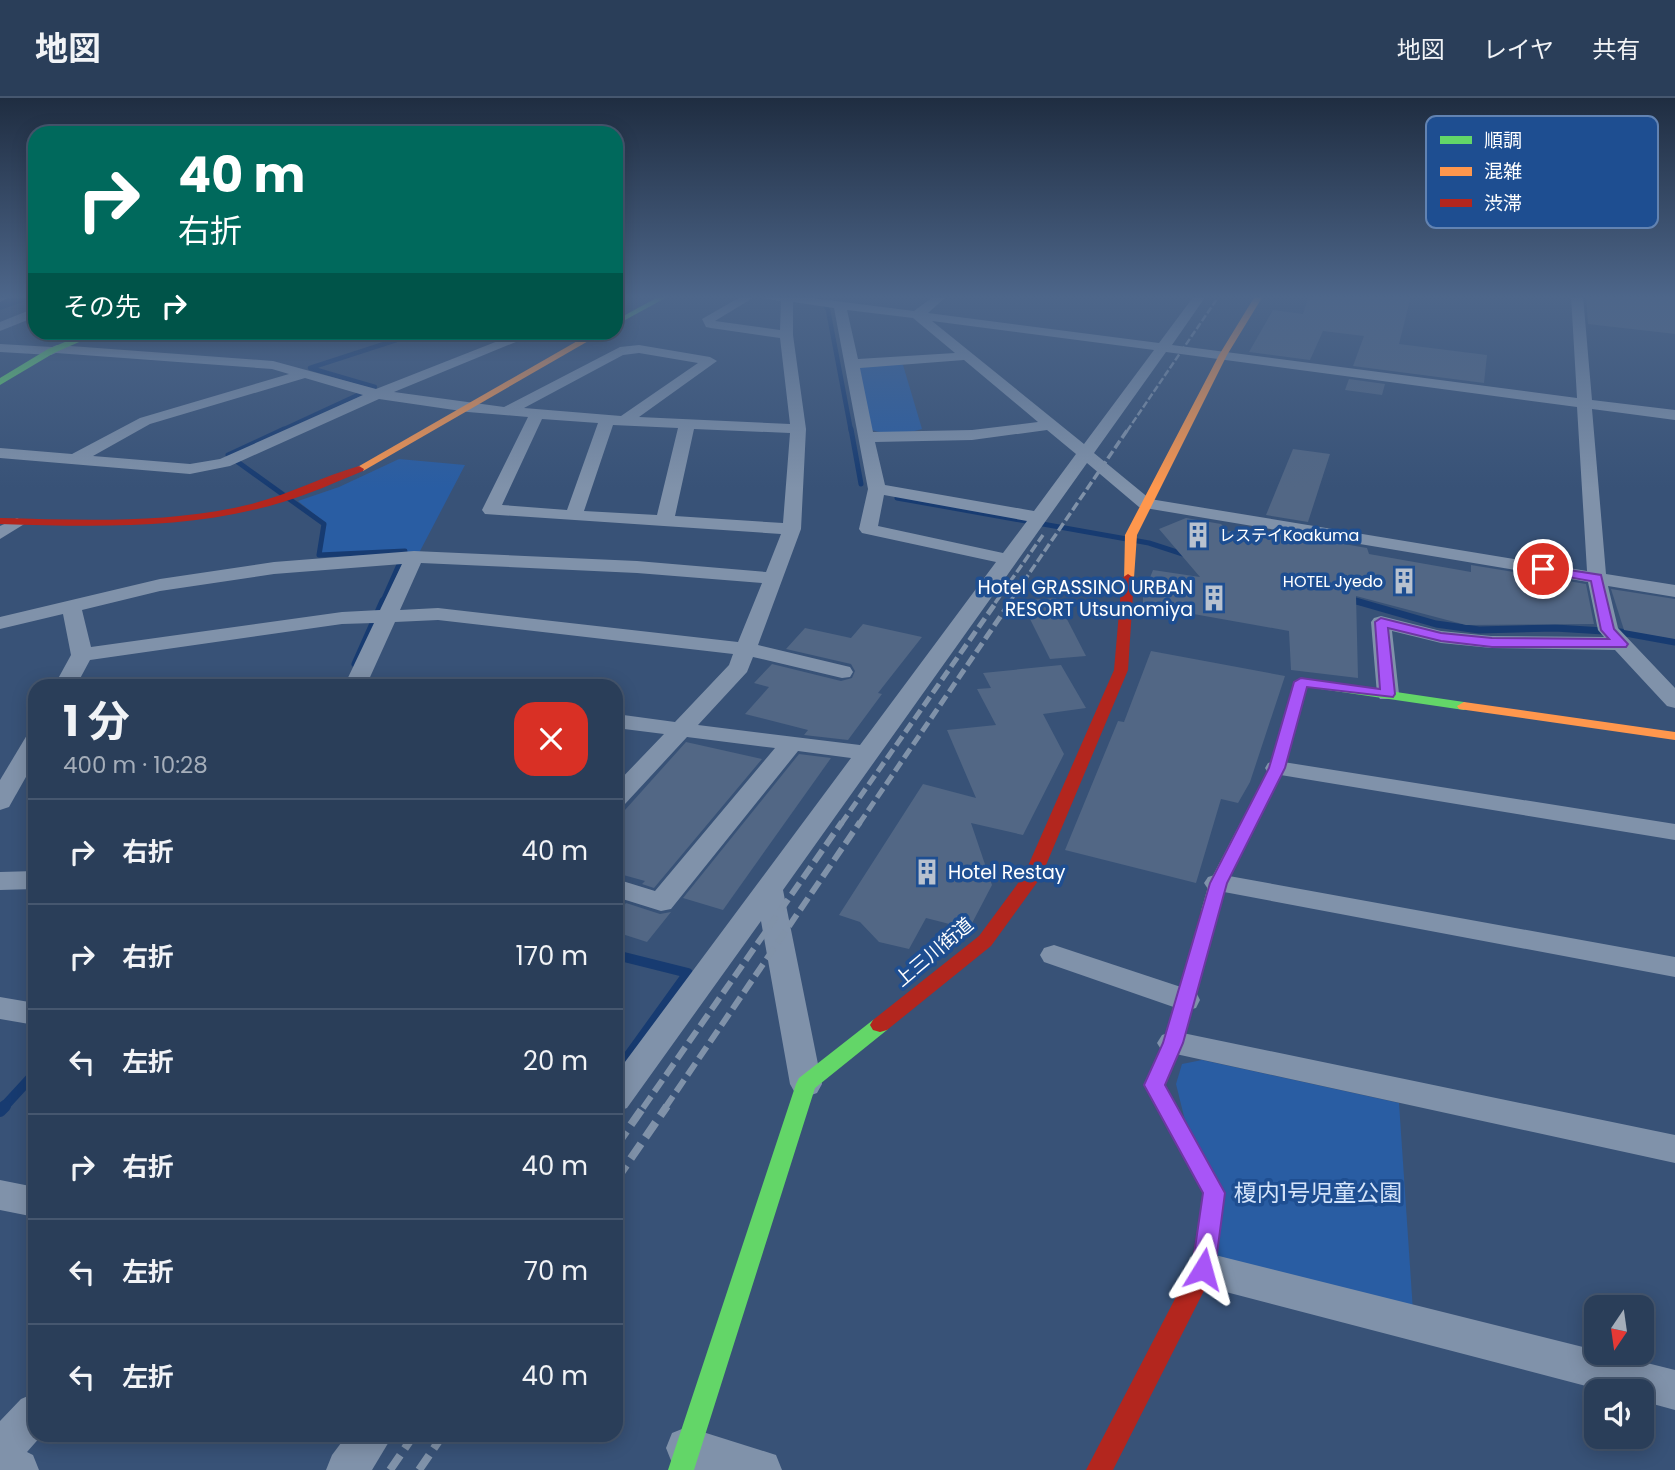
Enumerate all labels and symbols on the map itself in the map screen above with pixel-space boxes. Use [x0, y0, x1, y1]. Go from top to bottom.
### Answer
legend [1426, 116, 1658, 228]
text: 順調 [1484, 127, 1522, 154]
text: 混雑 [1484, 158, 1522, 185]
text: 渋滞 [1484, 190, 1522, 217]
building icon: レステイKoakuma [1183, 520, 1213, 550]
place label: レステイKoakuma [1219, 524, 1359, 547]
pin [1513, 539, 1573, 599]
building icon: HOTEL Jyedo [1389, 566, 1419, 596]
place label: HOTEL Jyedo [1283, 570, 1383, 593]
place label: Hotel GRASSINO URBAN RESORT Utsunomiya [978, 574, 1193, 623]
building icon: Hotel GRASSINO URBAN RESORT Utsunomiya [1199, 583, 1229, 613]
building icon: Hotel Restay [912, 857, 942, 887]
place label: Hotel Restay [948, 859, 1066, 886]
street label: 上三川街道 [889, 911, 979, 993]
park label: 榎内1号児童公園 [1234, 1177, 1402, 1209]
position arrow [1166, 1232, 1240, 1306]
north arrow [1584, 1295, 1654, 1365]

